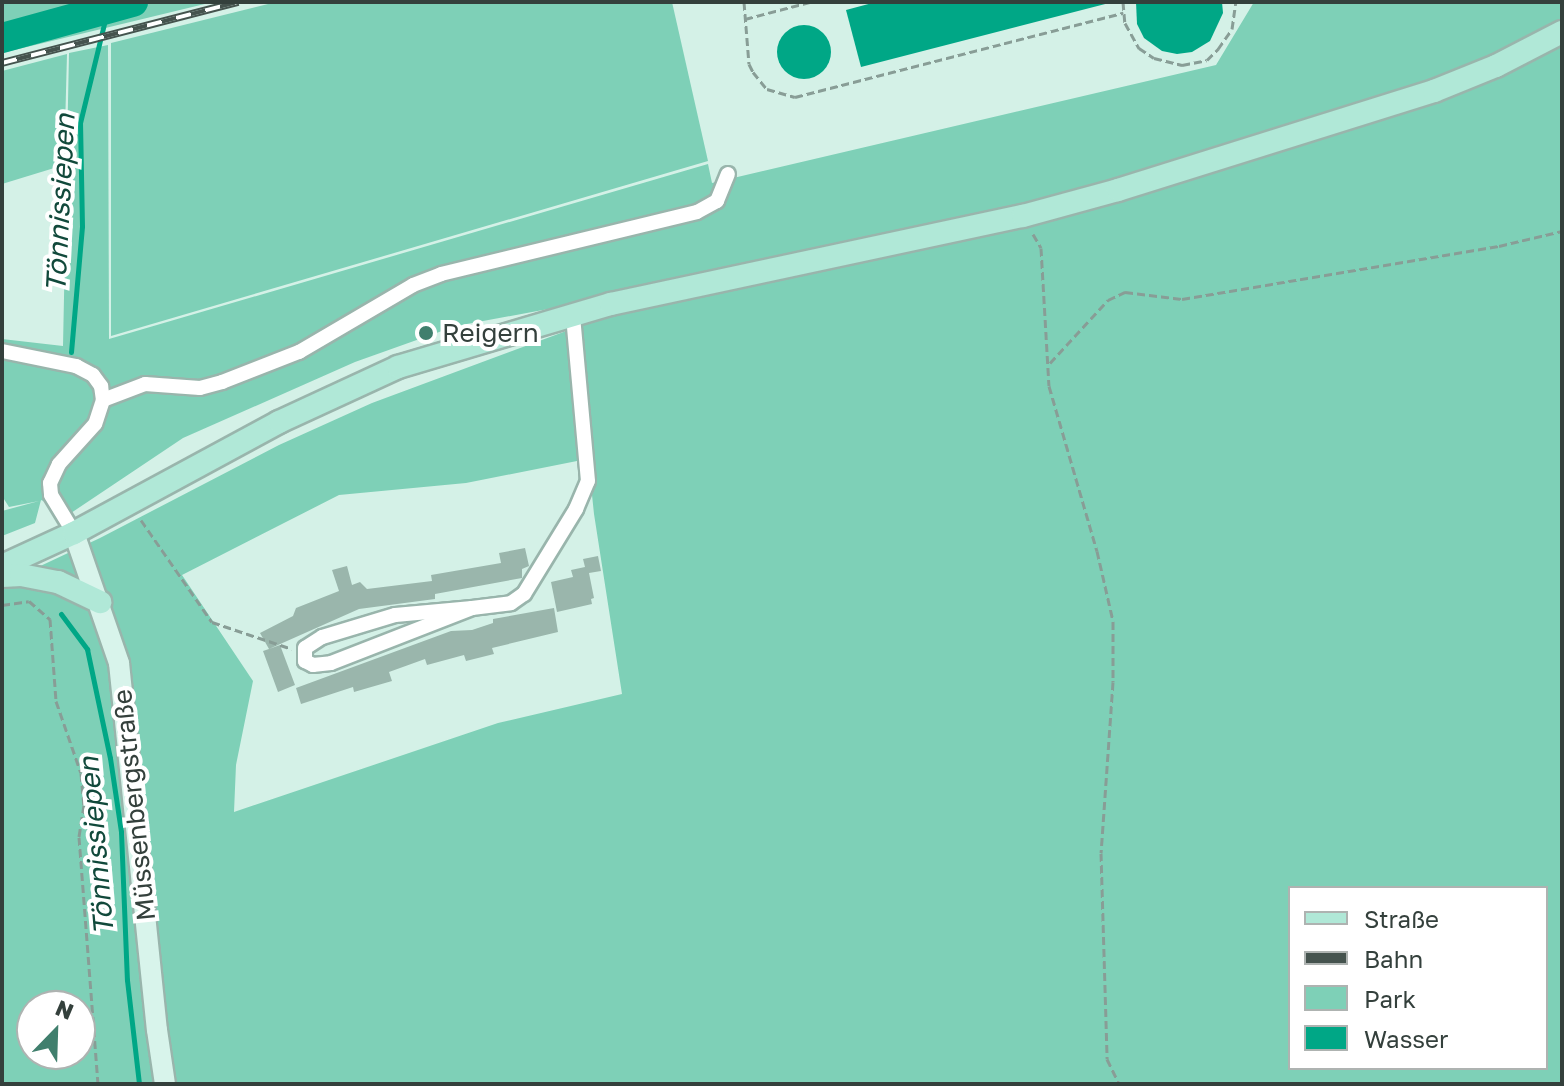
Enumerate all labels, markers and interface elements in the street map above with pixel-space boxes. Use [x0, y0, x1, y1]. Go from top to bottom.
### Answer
water label: Tönnissiepen [39, 113, 81, 293]
place label: Reigern [442, 317, 539, 349]
marker: Reigern [417, 324, 435, 342]
street label: Müssenbergstraße [106, 688, 162, 922]
water label: Tönnissiepen [71, 756, 121, 936]
legend [1288, 886, 1548, 1070]
text: Straße [1364, 904, 1439, 933]
text: Bahn [1364, 944, 1423, 973]
text: Park [1364, 984, 1416, 1013]
north arrow [16, 990, 96, 1070]
text: N [52, 994, 78, 1025]
text: Wasser [1364, 1024, 1448, 1053]

